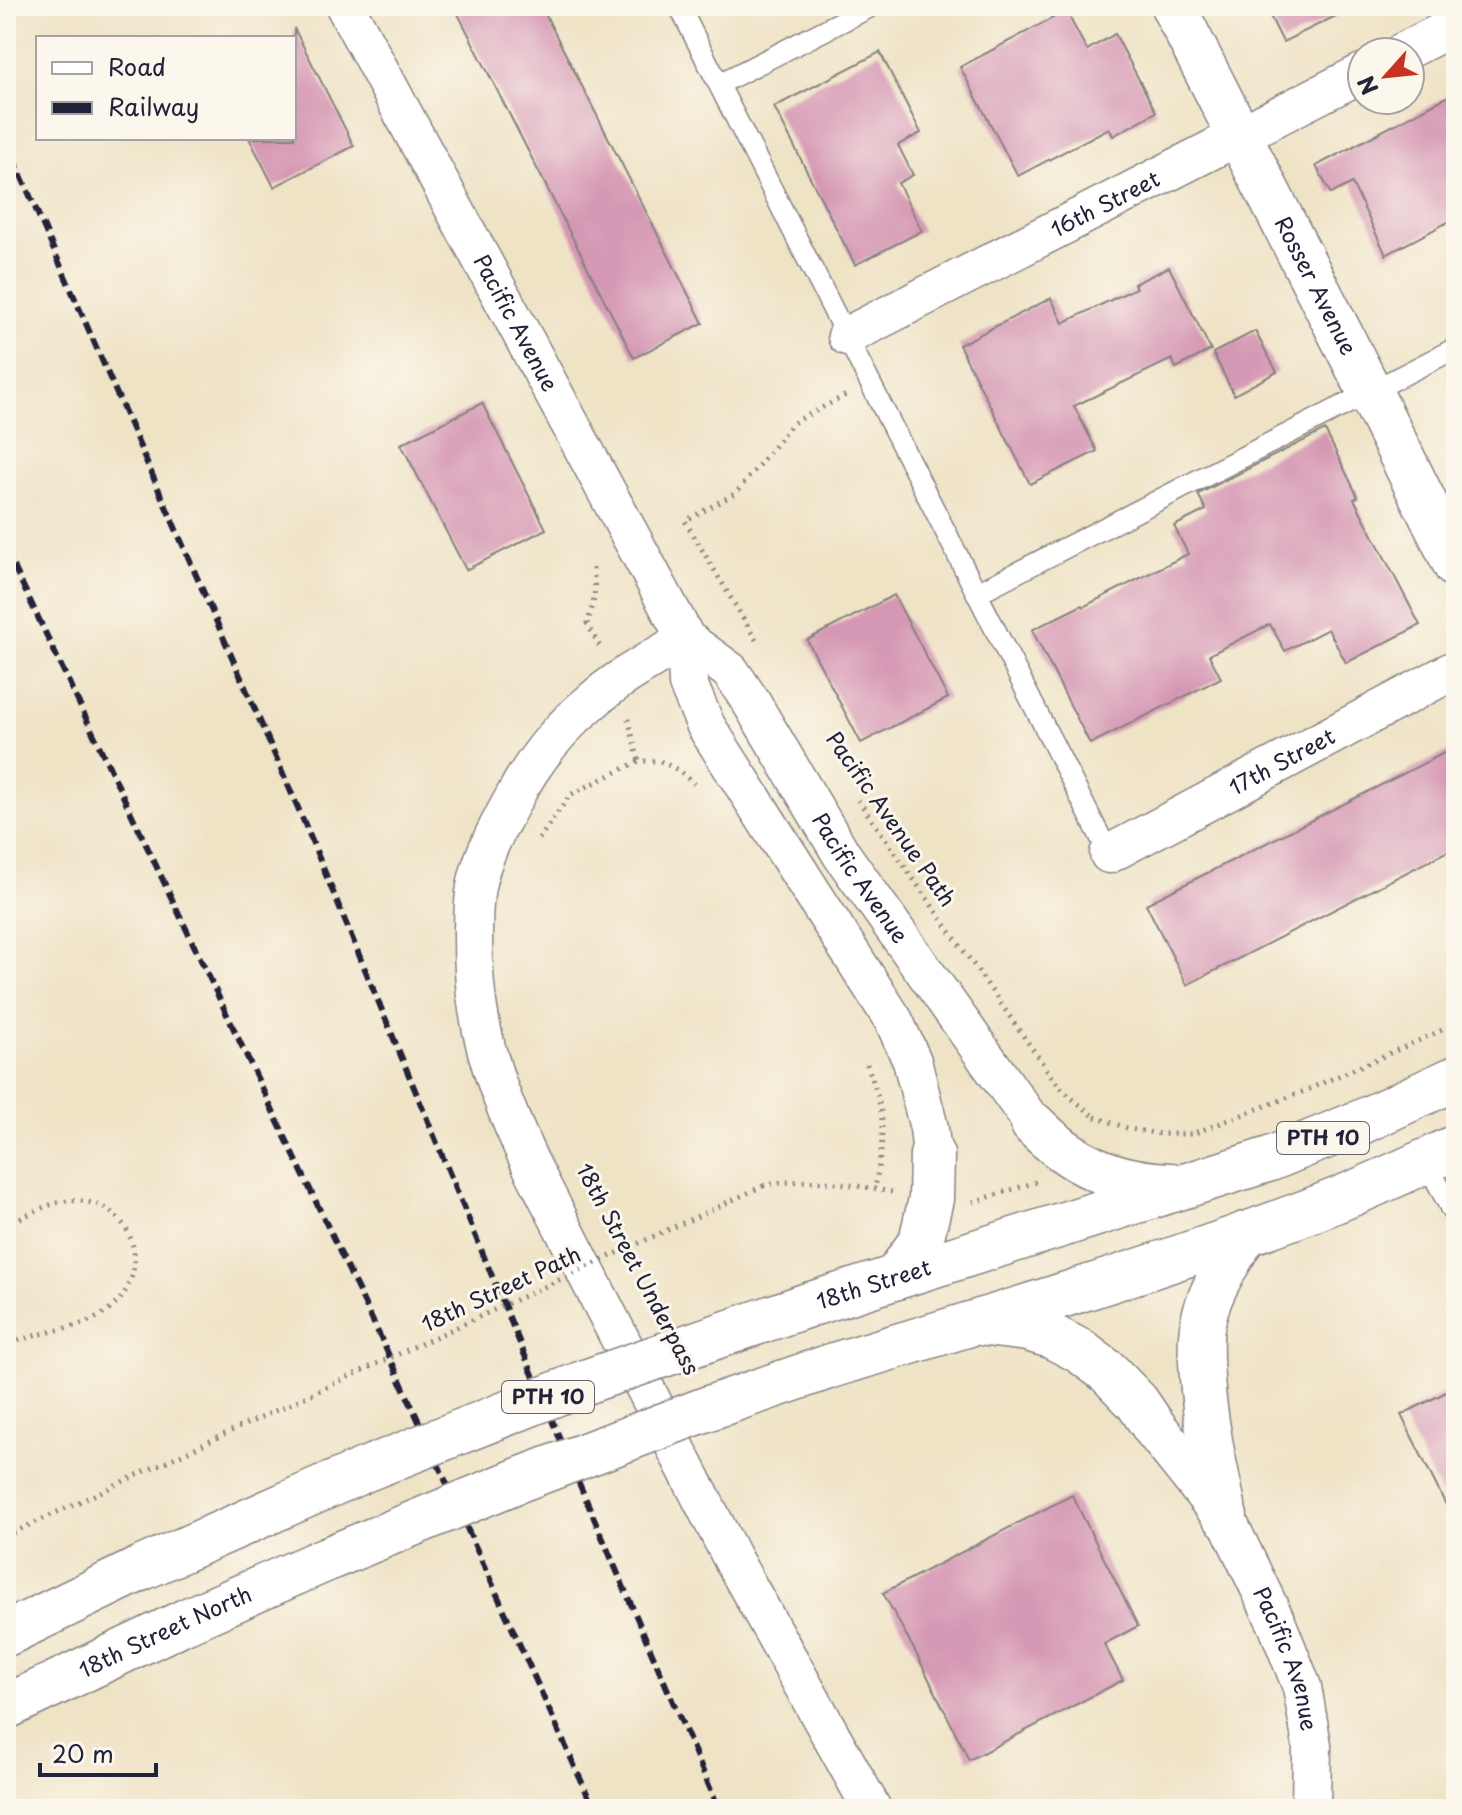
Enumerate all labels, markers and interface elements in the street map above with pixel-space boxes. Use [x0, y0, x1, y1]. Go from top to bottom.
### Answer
legend [36, 36, 296, 140]
north arrow [1346, 36, 1426, 116]
text: Road [108, 48, 166, 84]
text: N [1348, 71, 1386, 101]
text: Railway [108, 88, 199, 124]
street label: 16th Street [1044, 161, 1165, 245]
street label: Rosser Avenue [1268, 210, 1366, 360]
street label: Pacific Avenue [467, 248, 568, 397]
street label: 17th Street [1222, 719, 1340, 802]
street label: Pacific Avenue Path [821, 727, 961, 911]
street label: Pacific Avenue [807, 807, 915, 949]
road number: PTH 10 [1277, 1122, 1369, 1154]
street label: 18th Street Underpass [569, 1156, 709, 1380]
street label: 18th Street Path [415, 1236, 586, 1339]
street label: 18th Street [812, 1249, 935, 1316]
road number: PTH 10 [502, 1381, 594, 1413]
street label: 18th Street North [73, 1576, 256, 1685]
street label: Pacific Avenue [1246, 1580, 1327, 1733]
scale bar [40, 1727, 156, 1777]
text: 20 m [52, 1735, 114, 1771]

